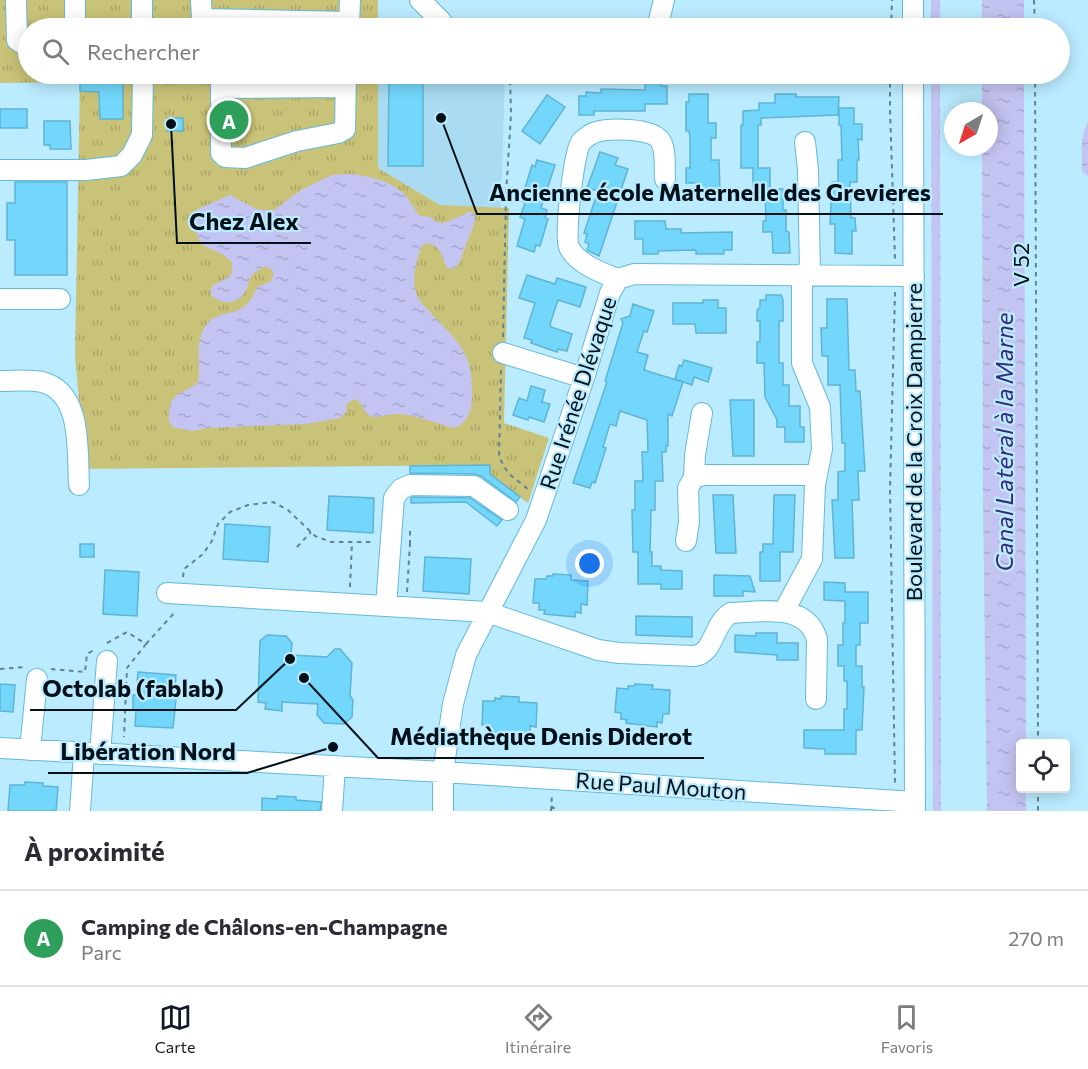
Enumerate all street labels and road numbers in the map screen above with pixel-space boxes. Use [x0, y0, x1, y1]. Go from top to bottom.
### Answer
street label: V 52 [1007, 243, 1034, 287]
street label: Boulevard de la Croix Dampierre [900, 283, 927, 601]
street label: Rue Irénée Dlévaque [534, 293, 621, 493]
street label: Rue Paul Mouton [575, 766, 747, 805]

